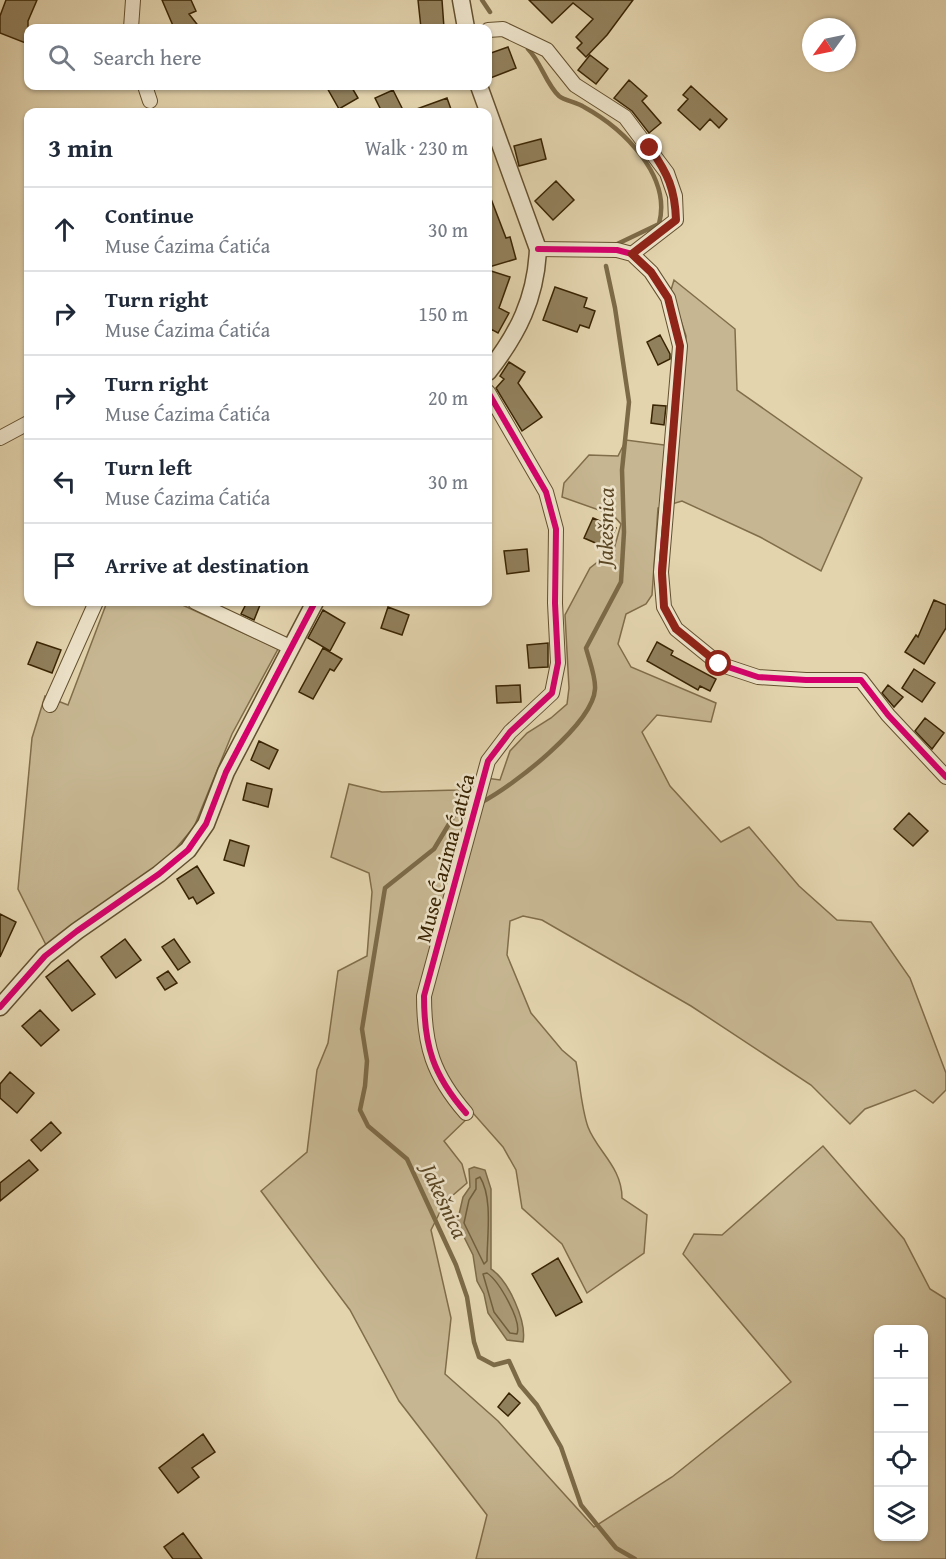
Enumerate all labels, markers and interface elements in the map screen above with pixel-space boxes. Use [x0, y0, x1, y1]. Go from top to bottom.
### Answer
north arrow [802, 18, 856, 72]
search box [24, 24, 492, 90]
icon: search [45, 41, 78, 74]
text: Search here [93, 41, 202, 73]
text: 3 min [48, 128, 113, 167]
text: Walk · 230 m [365, 133, 468, 162]
route end [636, 134, 662, 160]
text: Continue [105, 199, 194, 231]
icon: ahead [48, 213, 81, 246]
text: 30 m [428, 215, 468, 244]
text: Muse Ćazima Ćatića [105, 231, 270, 260]
text: Turn right [105, 283, 208, 315]
icon: right [48, 297, 81, 330]
text: 150 m [418, 299, 468, 328]
text: Muse Ćazima Ćatića [105, 315, 270, 344]
text: Turn right [105, 367, 208, 399]
icon: right [48, 381, 81, 414]
text: 20 m [428, 383, 468, 412]
text: Muse Ćazima Ćatića [105, 399, 270, 428]
text: Turn left [105, 451, 192, 483]
icon: left [48, 465, 81, 498]
text: 30 m [428, 467, 468, 496]
text: Muse Ćazima Ćatića [105, 483, 270, 512]
water label: Jakešnica [588, 487, 622, 571]
icon: arrive [48, 549, 81, 582]
text: Arrive at destination [105, 549, 309, 581]
route start [705, 650, 731, 676]
street label: Muse Ćazima Ćatića [408, 770, 482, 946]
water label: Jakešnica [412, 1155, 476, 1244]
map controls [874, 1325, 928, 1541]
button: + [874, 1325, 928, 1379]
button: − [874, 1379, 928, 1433]
button: locate [874, 1433, 928, 1487]
button: layers [874, 1487, 928, 1541]

